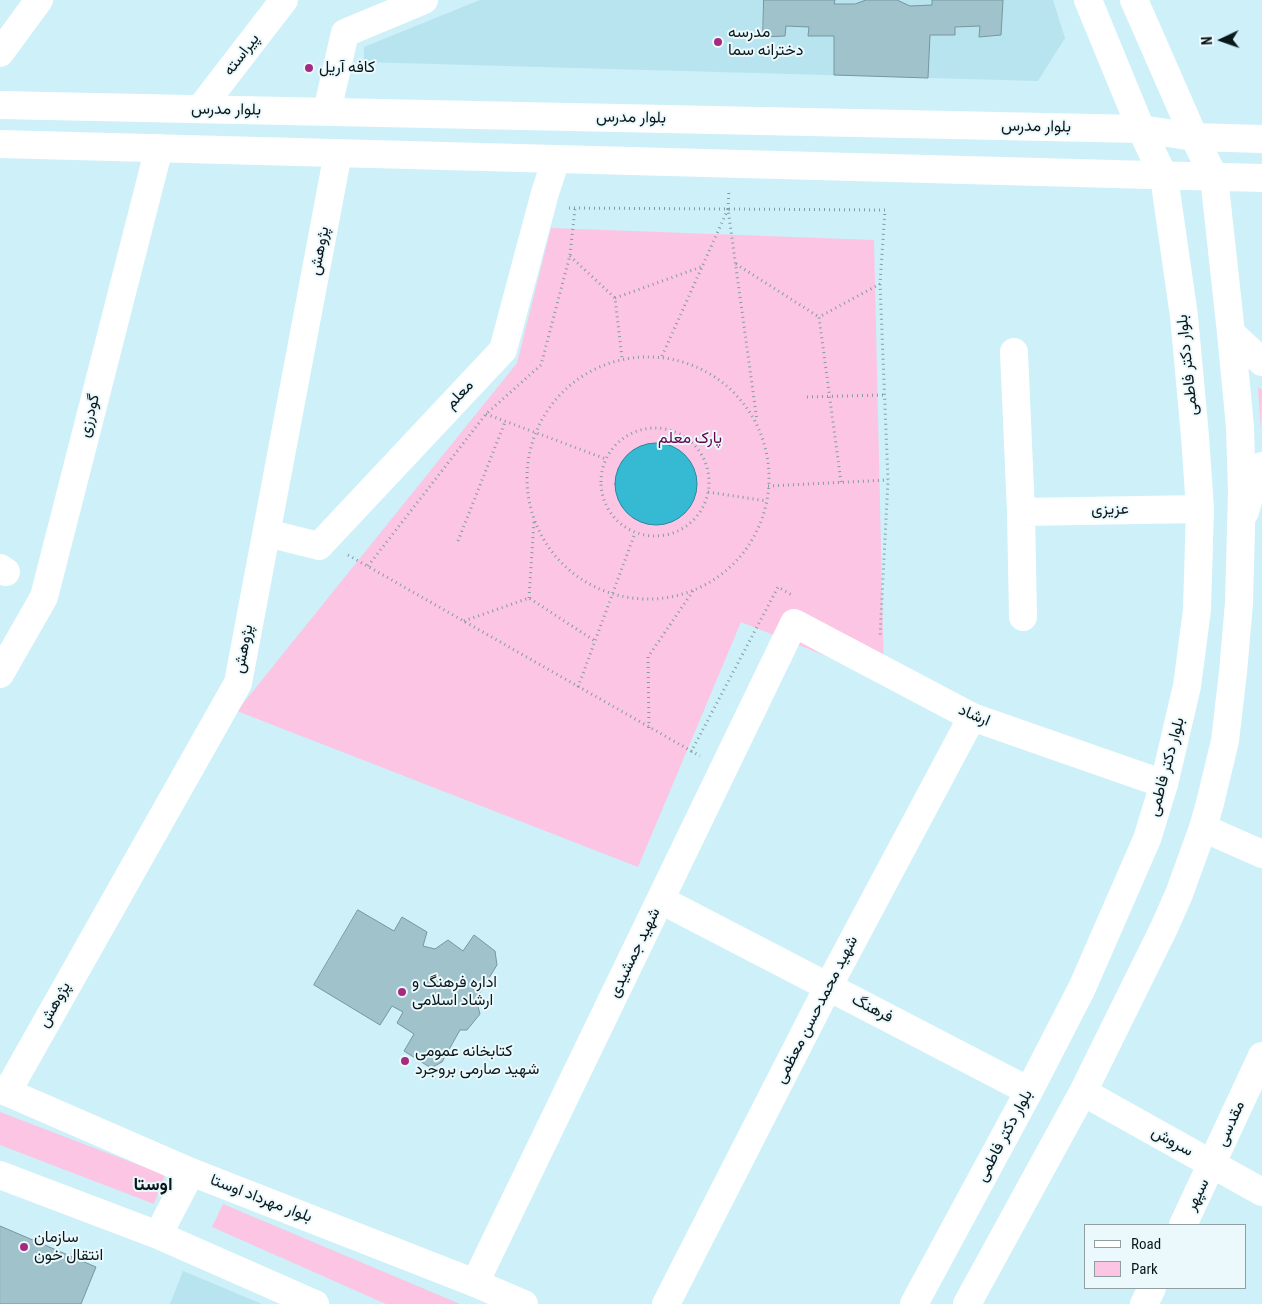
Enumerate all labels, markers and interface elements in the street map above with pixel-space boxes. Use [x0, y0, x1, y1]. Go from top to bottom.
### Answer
north arrow [1197, 15, 1247, 65]
place label: مدرسه دخترانه سما [728, 23, 803, 61]
street label: پیراسته [220, 30, 264, 80]
marker: مدرسه دخترانه سما [712, 36, 724, 48]
text: N [1199, 36, 1215, 45]
place label: کافه آریل [319, 58, 375, 78]
marker: کافه آریل [303, 62, 315, 74]
street label: بلوار مدرس [191, 100, 261, 120]
street label: بلوار مدرس [596, 108, 666, 128]
street label: بلوار مدرس [1001, 117, 1071, 137]
street label: پژوهش [306, 225, 334, 277]
street label: بلوار دکتر فاطمی [1173, 313, 1203, 417]
street label: معلم [442, 376, 478, 414]
street label: گودرزی [75, 392, 105, 440]
park label: پارک معلم [658, 429, 722, 449]
street label: عزیزی [1091, 500, 1129, 520]
street label: پژوهش [230, 623, 258, 675]
street label: ارشاد [955, 701, 993, 731]
street label: بلوار دکتر فاطمی [1145, 715, 1189, 819]
street label: شهید جمشیدی [605, 905, 665, 1001]
street label: شهید محمدحسن معظمی [771, 933, 863, 1087]
place label: اداره فرهنگ و ارشاد اسلامی [412, 973, 497, 1011]
street label: پژوهش [35, 979, 75, 1031]
marker: اداره فرهنگ و ارشاد اسلامی [396, 986, 408, 998]
street label: فرهنگ [848, 990, 896, 1028]
place label: کتابخانه عمومی شهید صارمی بروجرد [415, 1042, 539, 1080]
marker: کتابخانه عمومی شهید صارمی بروجرد [399, 1055, 411, 1067]
street label: بلوار دکتر فاطمی [973, 1087, 1037, 1185]
street label: مقدسی [1212, 1098, 1250, 1150]
street label: سروش [1148, 1123, 1196, 1161]
street label: بلوار مهرداد اوستا [207, 1171, 315, 1227]
district label: اوستا [133, 1174, 173, 1196]
street label: سپهر [1182, 1176, 1214, 1214]
legend [1084, 1224, 1247, 1289]
place label: سازمان انتقال خون [34, 1228, 103, 1266]
text: Road [1131, 1235, 1161, 1253]
marker: سازمان انتقال خون [18, 1241, 30, 1253]
text: Park [1131, 1260, 1158, 1278]

